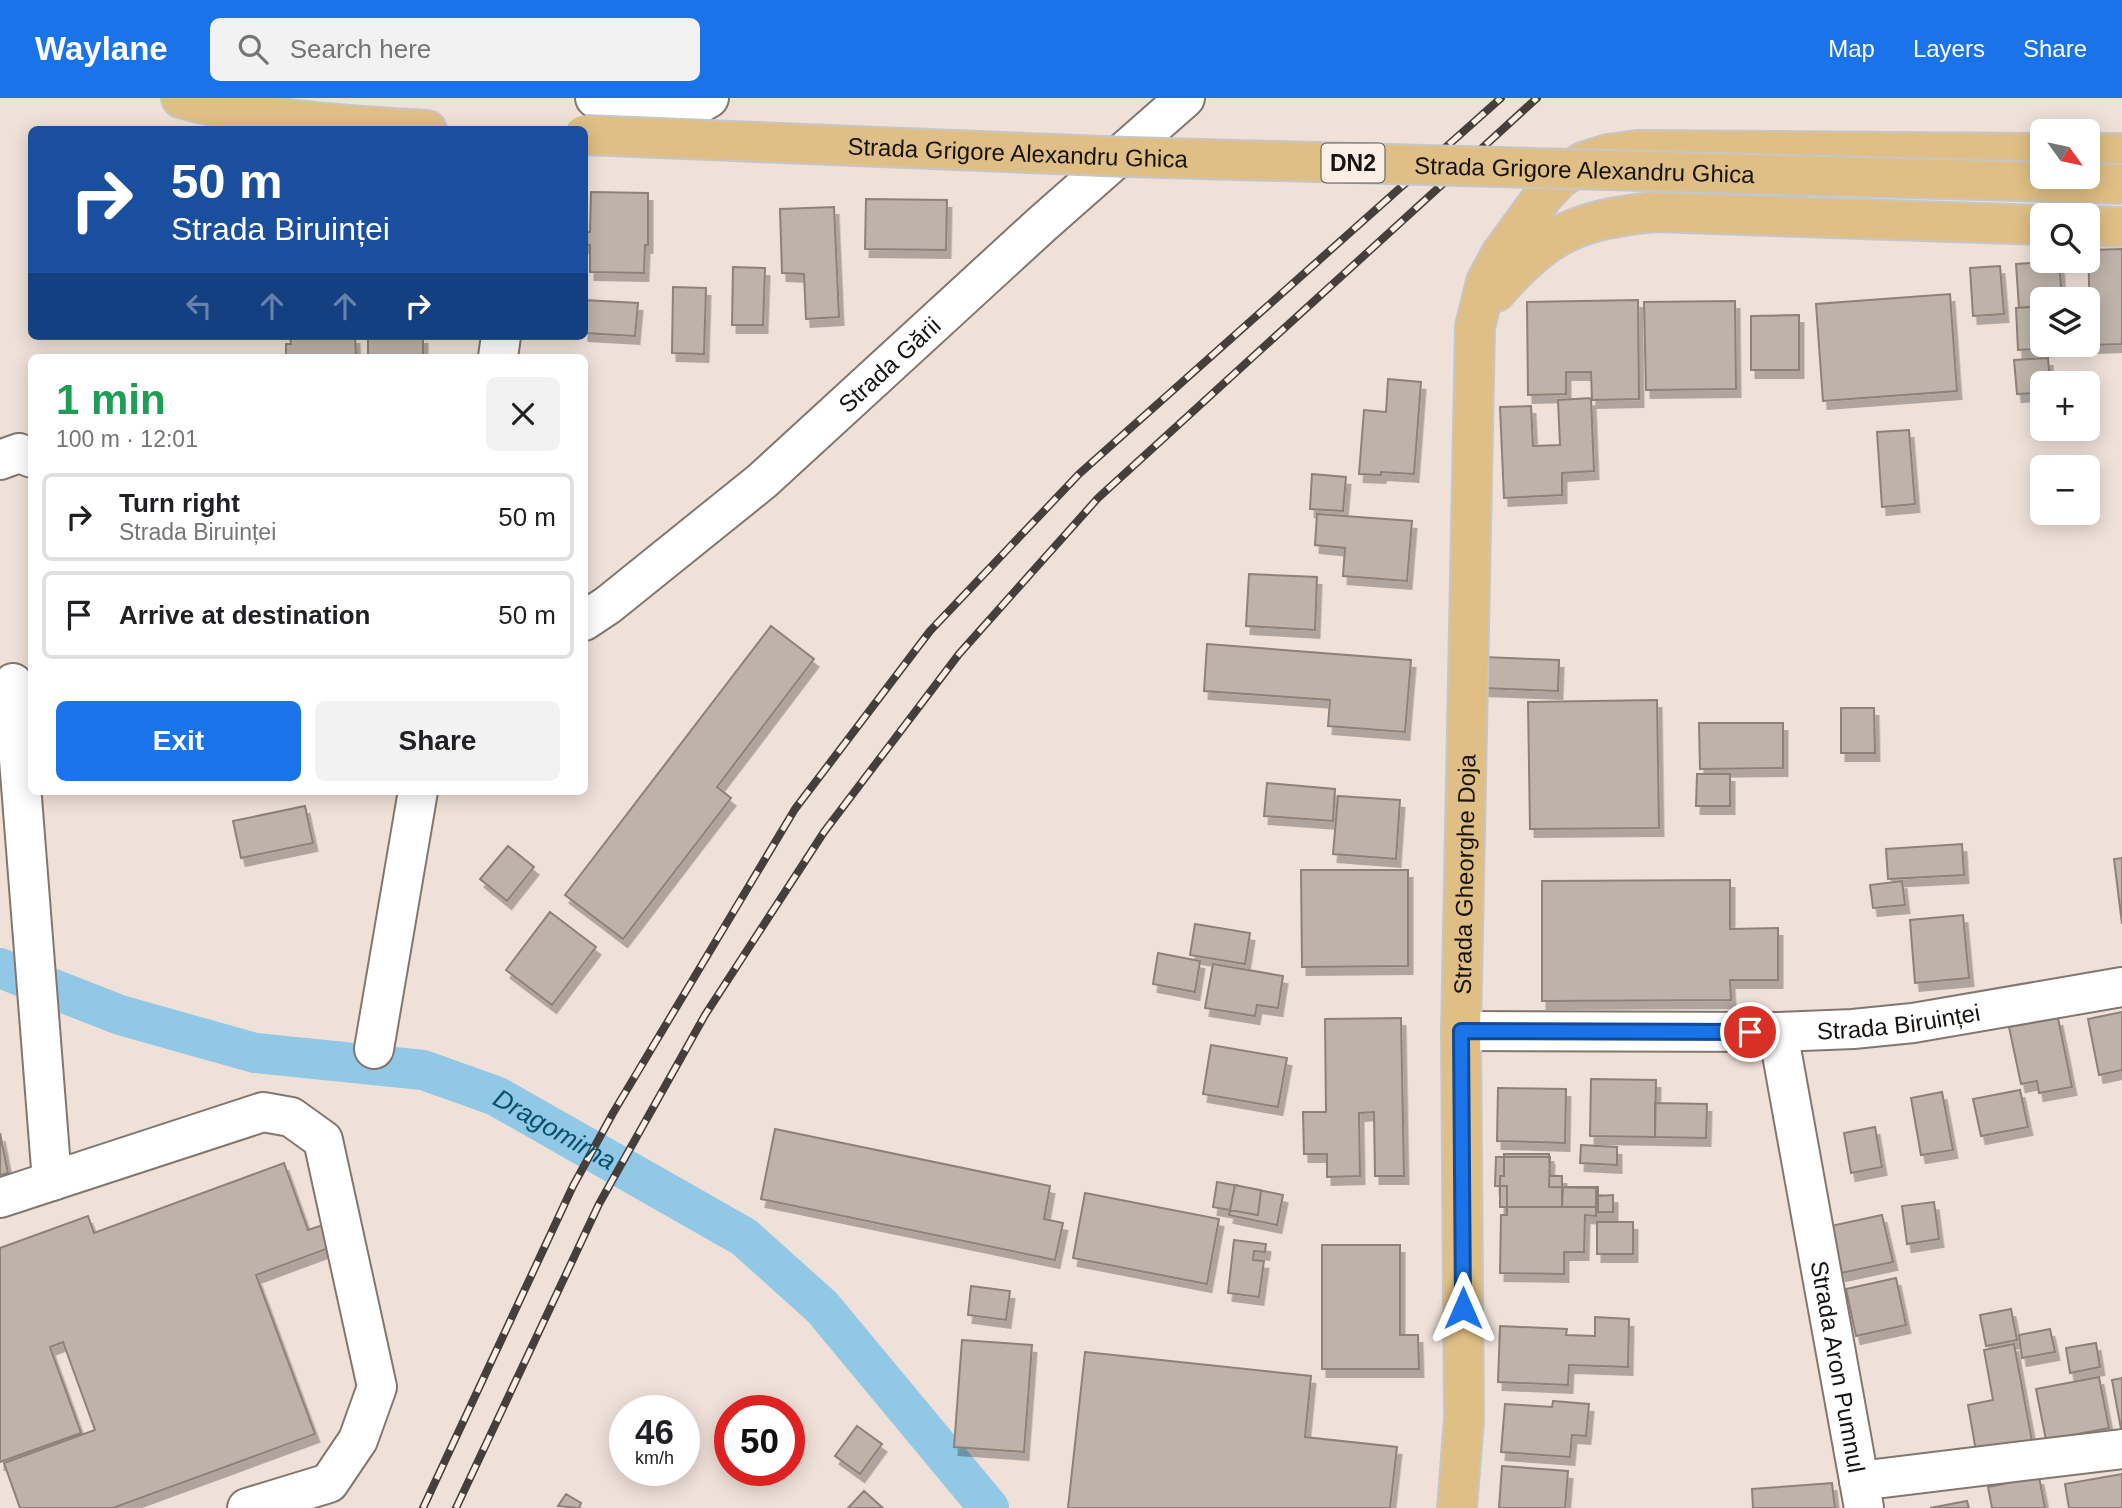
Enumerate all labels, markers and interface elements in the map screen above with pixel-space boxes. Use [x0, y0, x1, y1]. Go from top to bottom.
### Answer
search box [210, 18, 700, 81]
text: Waylane [35, 30, 168, 67]
icon: search [234, 30, 272, 68]
text: Search here [290, 34, 431, 64]
text: Map [1828, 35, 1875, 62]
text: Layers [1913, 35, 1985, 62]
text: Share [2023, 35, 2087, 62]
north arrow [2030, 119, 2100, 189]
map controls [2030, 119, 2100, 525]
street label: Strada Grigore Alexandru Ghica [847, 132, 1189, 172]
road number: DN2 [1322, 144, 1384, 183]
street label: Strada Grigore Alexandru Ghica [1414, 151, 1756, 188]
icon: right [56, 154, 147, 245]
text: 50 m [171, 154, 283, 208]
button: search [2030, 203, 2100, 273]
text: Strada Biruinței [171, 211, 390, 247]
icon: left [180, 287, 218, 325]
icon: ahead [253, 287, 291, 325]
icon: ahead [326, 287, 364, 325]
icon: right [399, 287, 437, 325]
button: layers [2030, 287, 2100, 357]
street label: Strada Gării [833, 311, 945, 418]
button: + [2030, 371, 2100, 441]
text: 1 min [56, 376, 166, 423]
button: close [486, 377, 560, 451]
text: 100 m · 12:01 [56, 426, 198, 452]
button: − [2030, 455, 2100, 525]
text: Turn right [119, 488, 240, 518]
icon: right [60, 498, 98, 536]
text: 50 m [498, 502, 556, 532]
text: Strada Biruinței [119, 519, 276, 545]
icon: arrive [60, 596, 98, 634]
text: Arrive at destination [119, 600, 370, 630]
text: 50 m [498, 600, 556, 630]
button: Exit [56, 701, 301, 781]
button: Share [315, 701, 560, 781]
street label: Strada Gheorghe Doja [1448, 753, 1480, 995]
street label: Strada Biruinței [1816, 998, 1982, 1044]
pin [1720, 1002, 1780, 1062]
icon: arrive [1731, 1013, 1769, 1051]
water label: Dragomirna [488, 1083, 621, 1176]
street label: Strada Aron Pumnul [1806, 1258, 1871, 1475]
position arrow [1426, 1271, 1500, 1345]
speed limit sign: 50 [714, 1395, 805, 1486]
text: 46 [635, 1412, 674, 1451]
text: km/h [635, 1448, 674, 1468]

